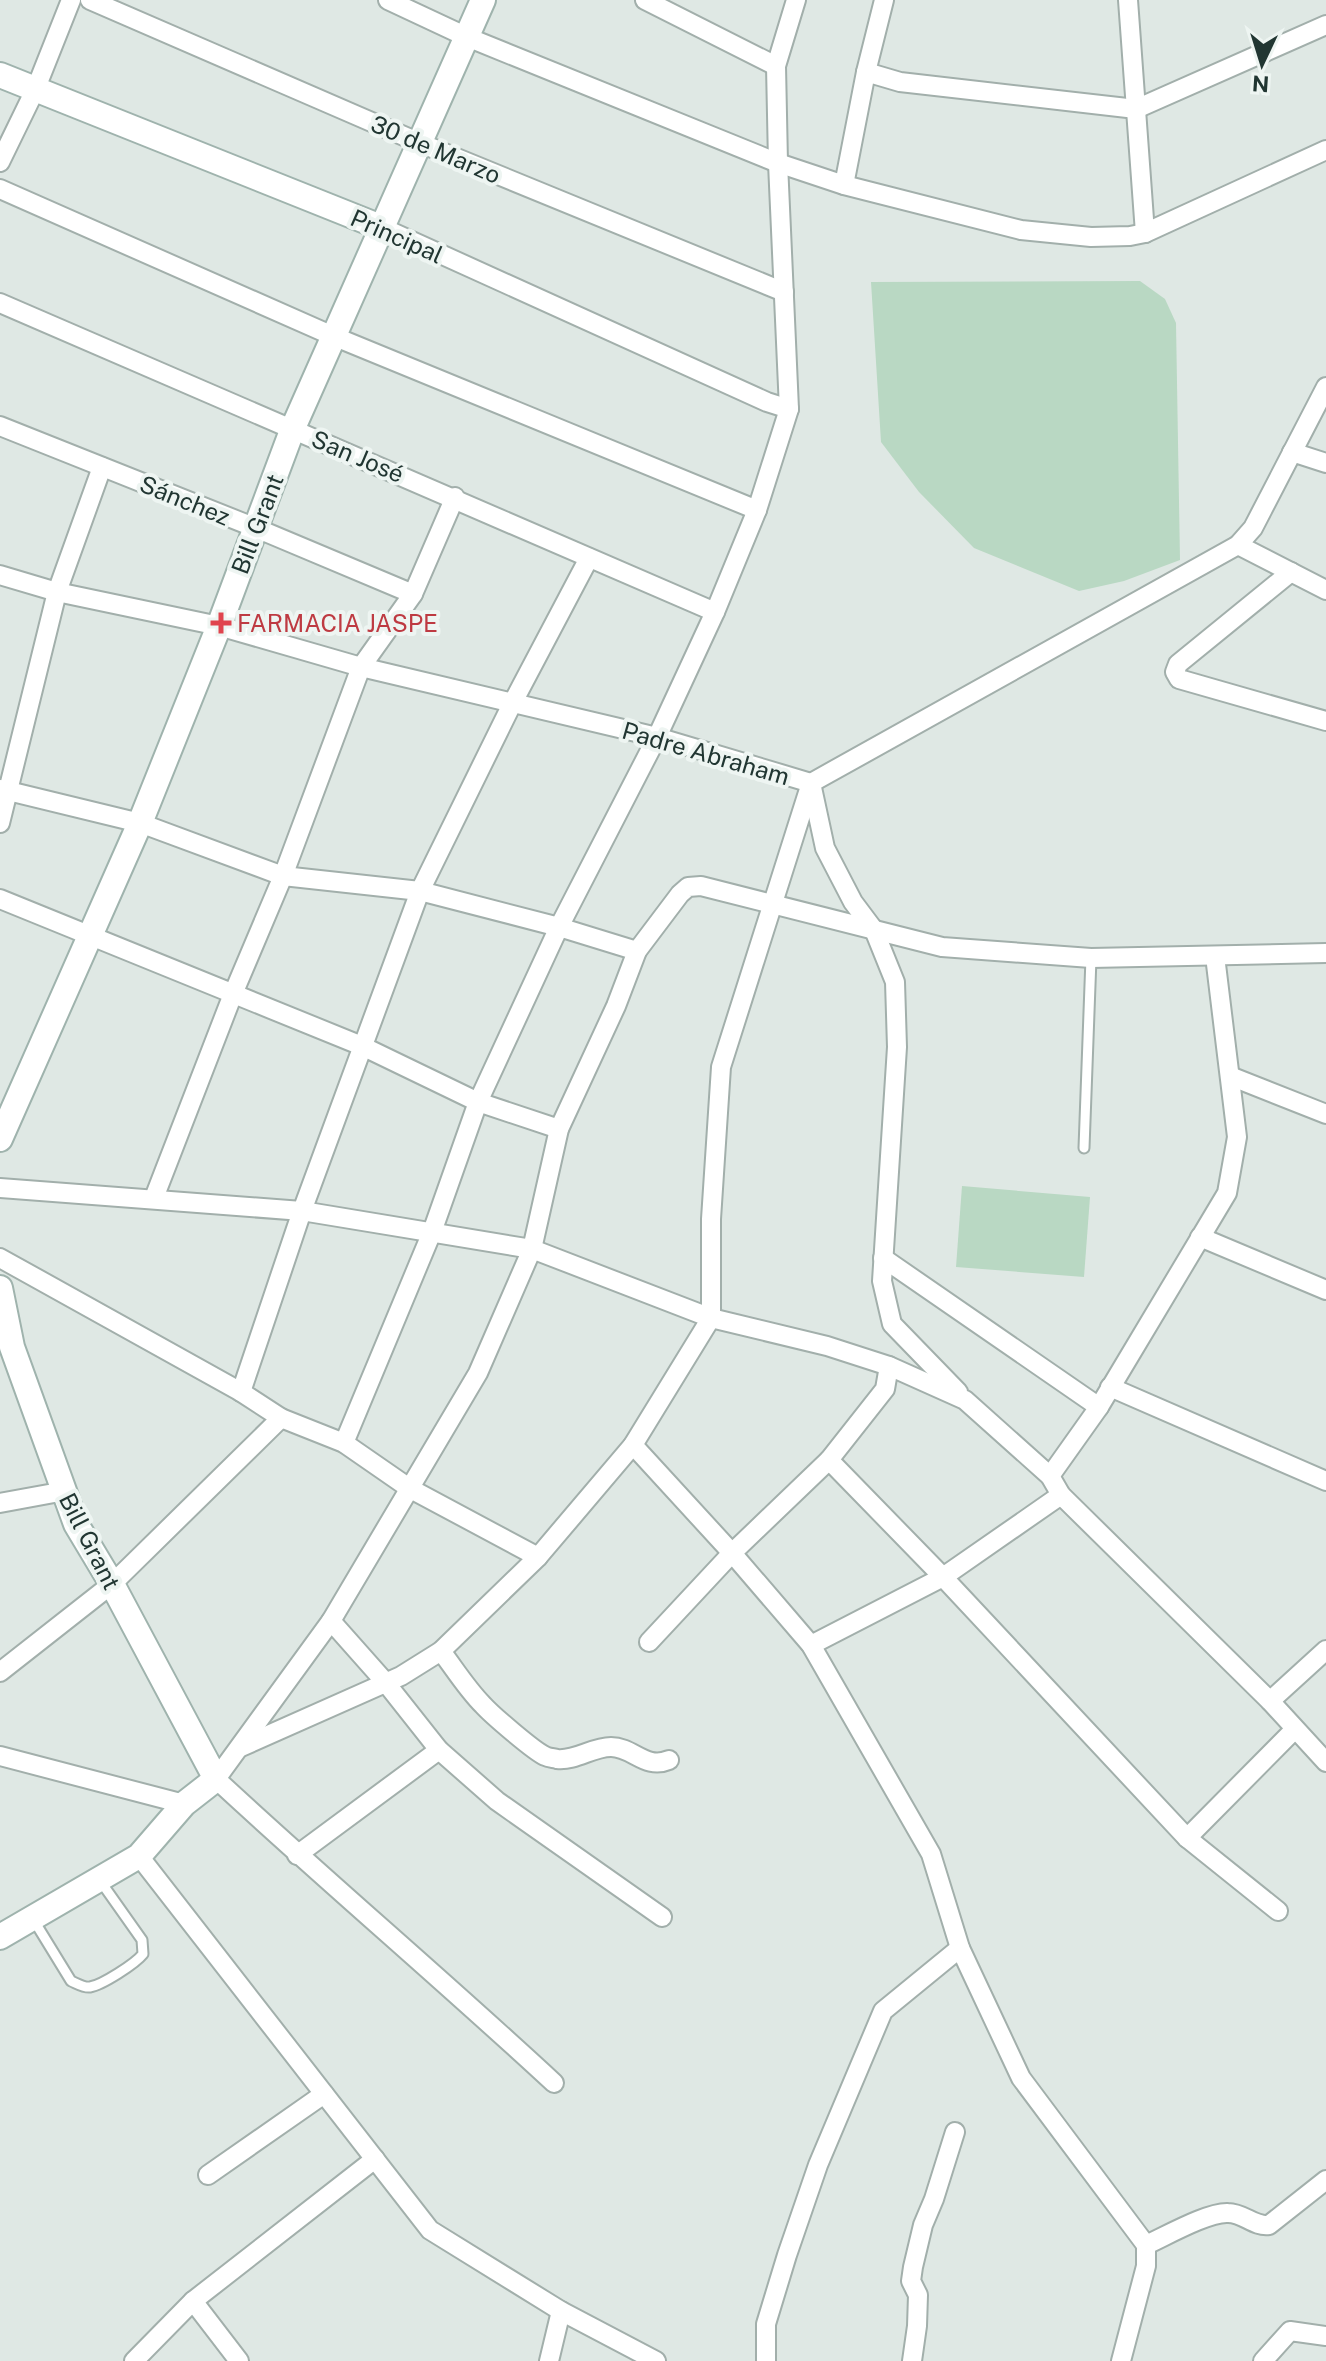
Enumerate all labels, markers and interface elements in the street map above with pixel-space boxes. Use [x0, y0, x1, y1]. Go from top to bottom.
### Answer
north arrow [1222, 24, 1302, 104]
text: N [1251, 70, 1270, 98]
street label: 30 de Marzo [367, 109, 505, 189]
street label: Principal [346, 203, 448, 269]
street label: San José [308, 424, 408, 488]
street label: Sánchez [136, 469, 234, 531]
street label: Bill Grant [225, 470, 289, 578]
place label: FARMACIA JASPE [237, 609, 438, 637]
marker: FARMACIA JASPE [212, 614, 230, 632]
street label: Padre Abraham [619, 716, 793, 790]
street label: Bill Grant [54, 1488, 126, 1594]

